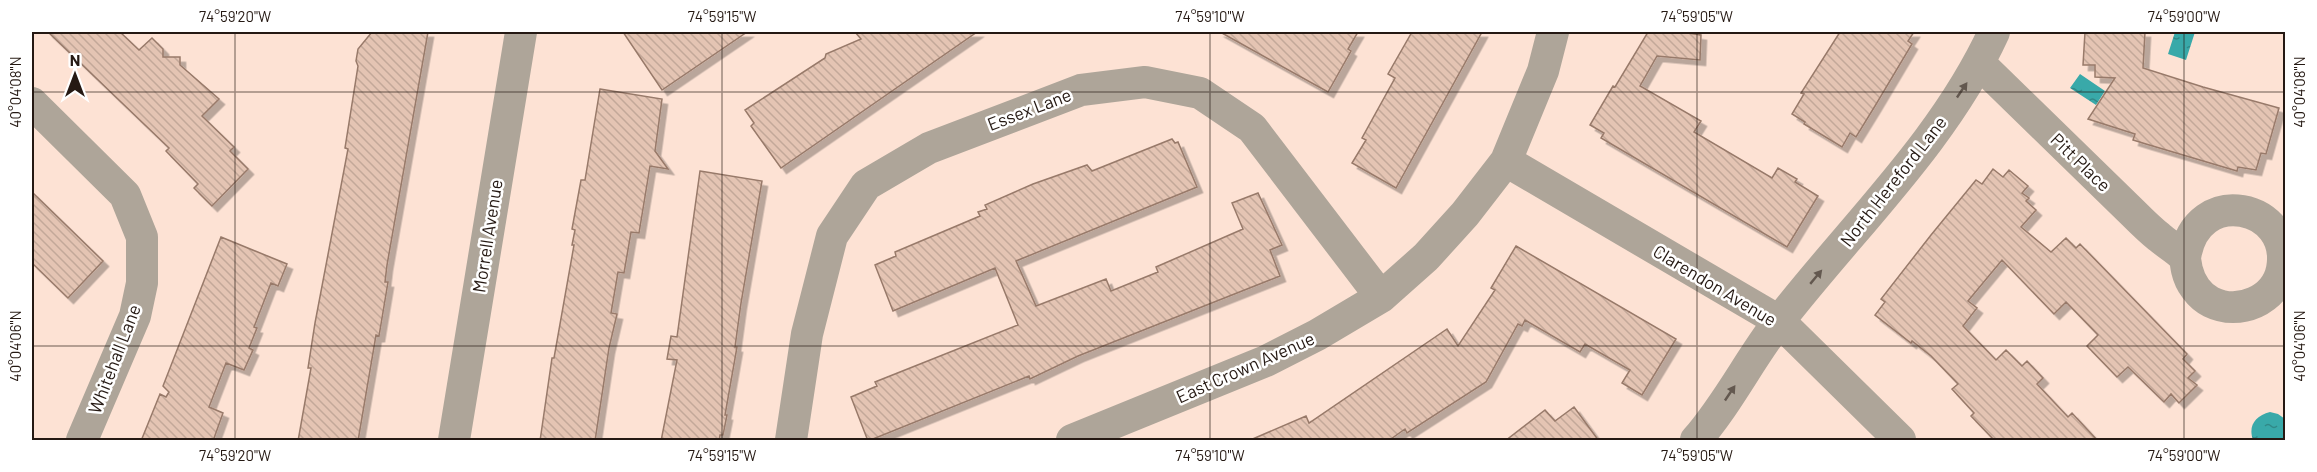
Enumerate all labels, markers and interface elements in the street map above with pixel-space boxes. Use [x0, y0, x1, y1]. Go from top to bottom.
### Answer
text: 74°59'20"W [199, 7, 271, 25]
text: 74°59'15"W [688, 7, 756, 25]
text: 74°59'10"W [1175, 7, 1245, 25]
text: 74°59'05"W [1661, 7, 1733, 25]
text: 74°59'00"W [2148, 7, 2220, 25]
north arrow [45, 45, 105, 105]
text: N [70, 50, 80, 69]
text: 40°04'08"N [6, 56, 24, 128]
text: 40°04'08"N [2290, 56, 2308, 128]
one-way arrow [1956, 82, 1967, 98]
street label: Essex Lane [984, 83, 1074, 135]
street label: North Hereford Lane [1835, 111, 1951, 251]
street label: Pitt Place [2046, 128, 2116, 196]
street label: Morrell Avenue [467, 178, 507, 294]
street label: Clarendon Avenue [1649, 240, 1781, 330]
one-way arrow [1810, 269, 1823, 285]
street label: Whitehall Lane [83, 301, 145, 417]
text: 40°04'06"N [6, 310, 24, 382]
text: 40°04'06"N [2290, 310, 2308, 382]
street label: East Crown Avenue [1172, 327, 1318, 407]
one-way arrow [1724, 385, 1736, 401]
text: 74°59'20"W [199, 446, 271, 464]
text: 74°59'15"W [688, 446, 756, 464]
text: 74°59'10"W [1175, 446, 1245, 464]
text: 74°59'05"W [1661, 446, 1733, 464]
text: 74°59'00"W [2148, 446, 2220, 464]

